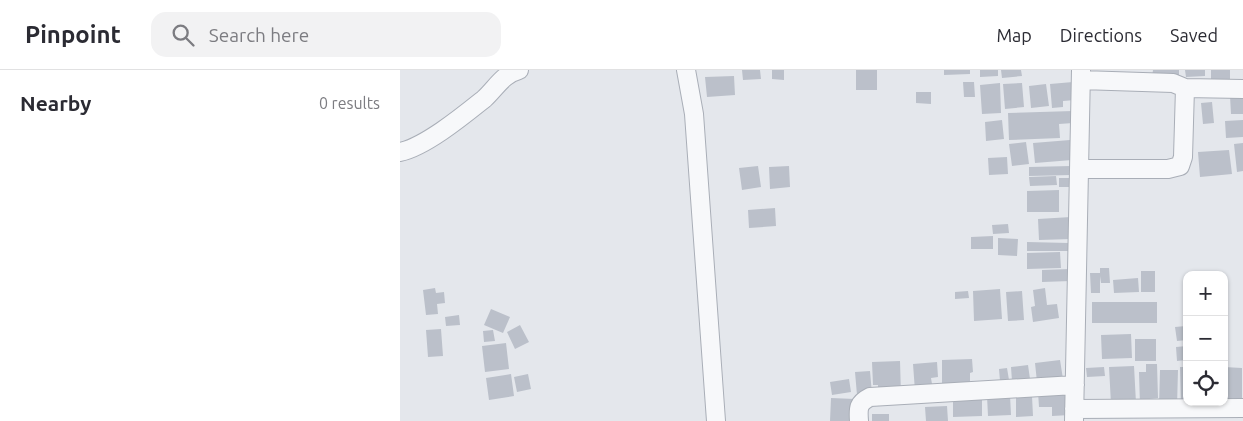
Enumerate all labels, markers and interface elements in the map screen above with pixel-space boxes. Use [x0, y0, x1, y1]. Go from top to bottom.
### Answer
search box [151, 12, 501, 57]
text: Pinpoint [25, 21, 121, 48]
icon: search [169, 21, 197, 49]
text: Search here [209, 24, 309, 46]
text: Map [996, 25, 1032, 45]
text: Directions [1060, 25, 1142, 45]
text: Saved [1170, 25, 1218, 45]
text: Nearby [20, 91, 91, 115]
text: 0 results [319, 94, 380, 112]
map controls [1183, 271, 1228, 406]
button: + [1183, 271, 1228, 316]
button: − [1183, 316, 1228, 361]
button: locate [1183, 361, 1228, 406]

